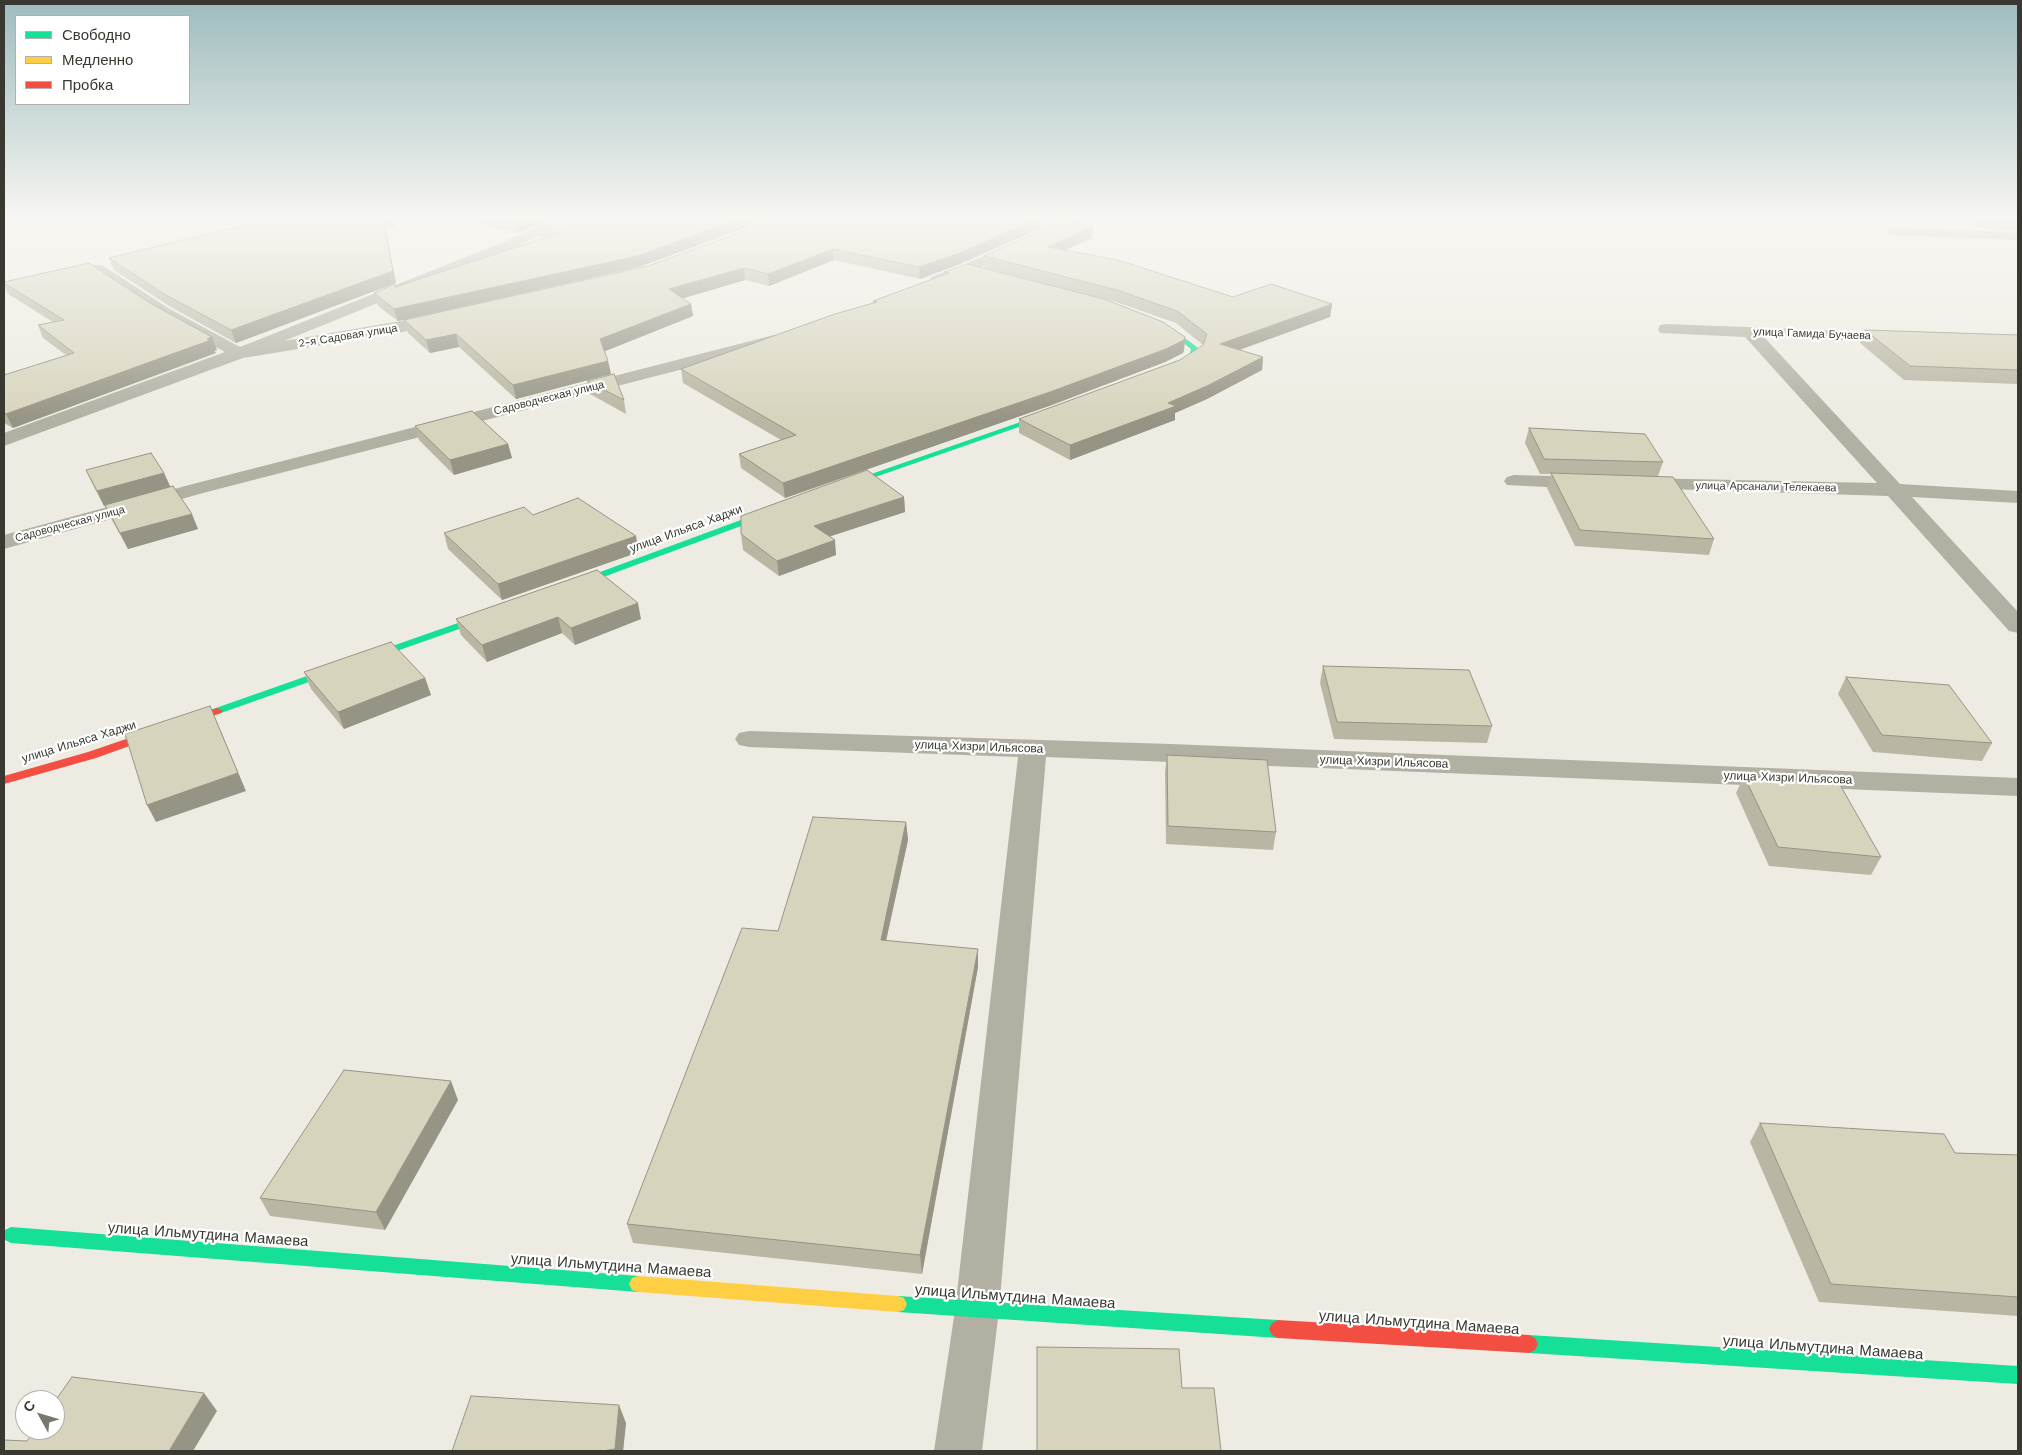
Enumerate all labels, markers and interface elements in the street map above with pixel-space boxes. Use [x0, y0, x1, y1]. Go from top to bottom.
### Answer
legend [15, 15, 190, 105]
text: Свободно [62, 26, 131, 44]
text: Медленно [62, 51, 133, 69]
text: Пробка [62, 76, 113, 94]
street label: 2-я Садовая улица [298, 322, 398, 350]
street label: улица Гамида Бучаева [1753, 325, 1871, 343]
street label: Садоводческая улица [492, 378, 606, 418]
street label: улица Арсанали Телекаева [1695, 479, 1837, 495]
street label: улица Ильяса Хаджи [628, 502, 744, 556]
street label: Садоводческая улица [14, 503, 126, 545]
street label: улица Ильяса Хаджи [20, 718, 138, 766]
street label: улица Хизри Ильясова [914, 738, 1044, 756]
street label: улица Хизри Ильясова [1319, 753, 1449, 771]
street label: улица Хизри Ильясова [1723, 769, 1853, 787]
street label: улица Ильмутдина Мамаева [107, 1219, 309, 1251]
street label: улица Ильмутдина Мамаева [510, 1250, 712, 1282]
street label: улица Ильмутдина Мамаева [914, 1281, 1116, 1313]
street label: улица Ильмутдина Мамаева [1318, 1307, 1520, 1339]
street label: улица Ильмутдина Мамаева [1722, 1332, 1924, 1364]
north arrow [15, 1390, 65, 1440]
text: С [20, 1397, 39, 1415]

